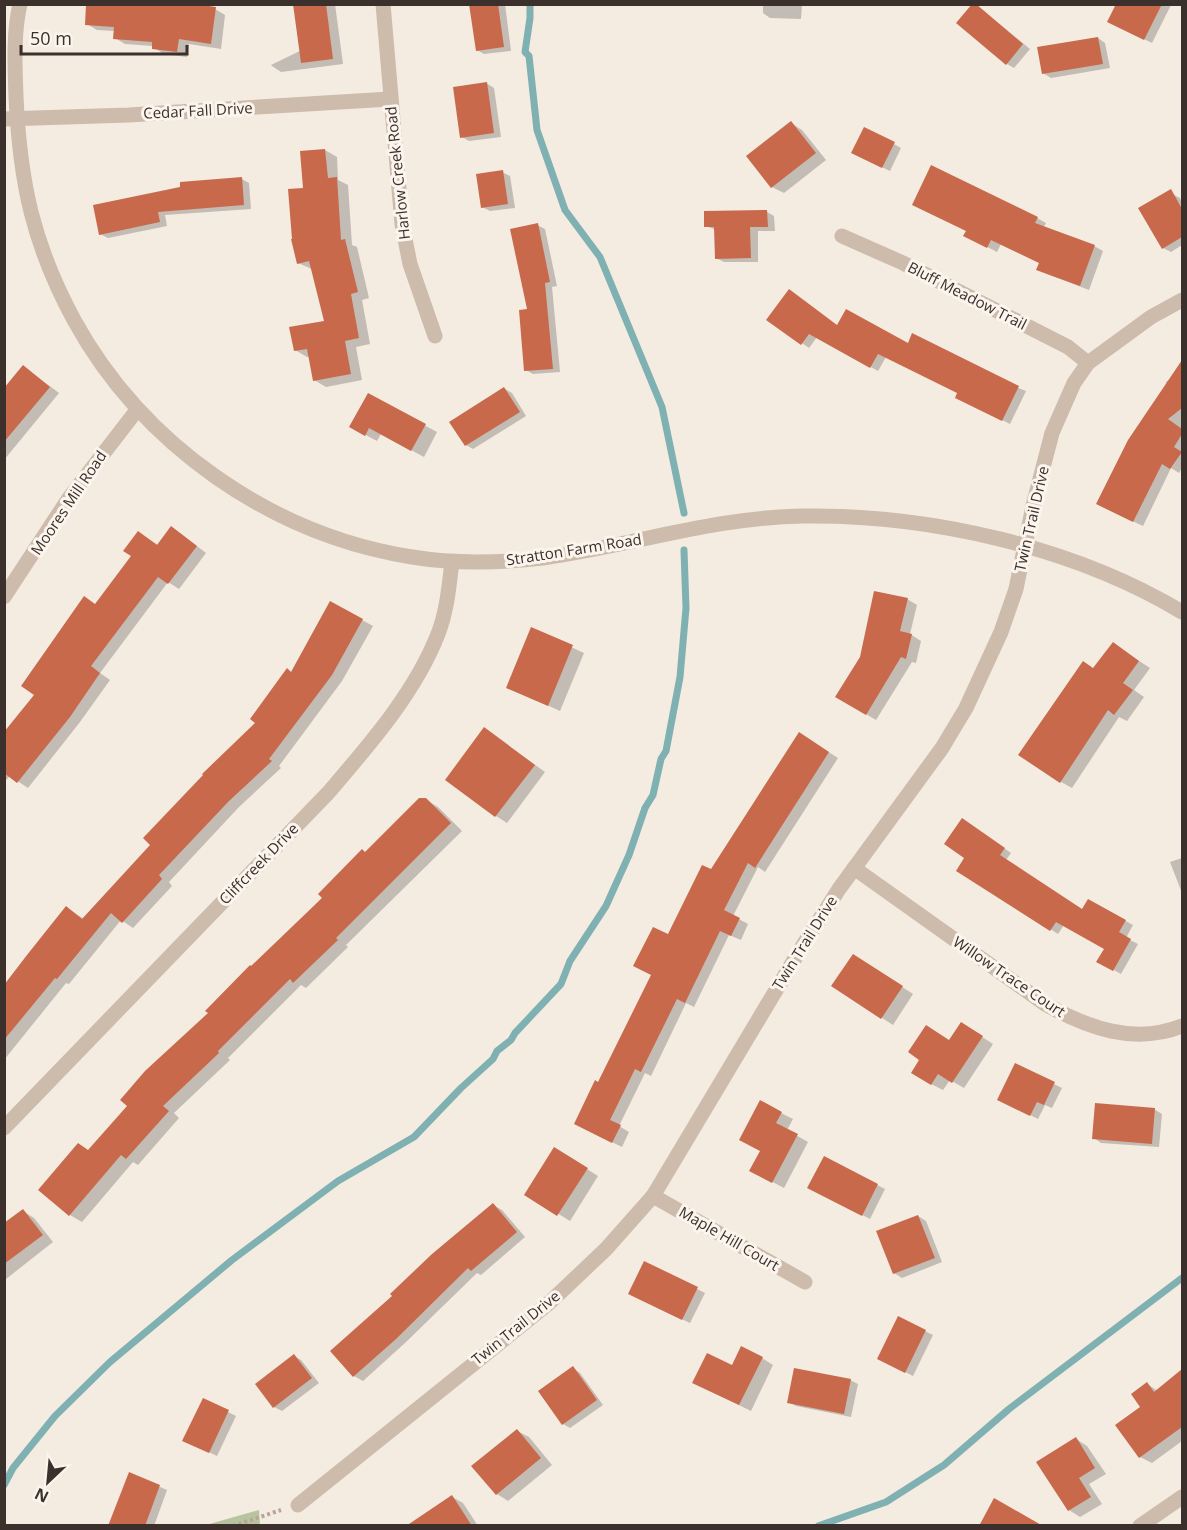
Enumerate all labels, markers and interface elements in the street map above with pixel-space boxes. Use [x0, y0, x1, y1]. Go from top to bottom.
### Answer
scale bar [21, 18, 188, 56]
text: 50 m [30, 26, 72, 50]
street label: Cedar Fall Drive [143, 97, 253, 123]
street label: Harlow Creek Road [380, 105, 414, 241]
street label: Bluff Meadow Trail [905, 256, 1030, 334]
street label: Moores Mill Road [26, 446, 110, 558]
street label: Twin Trail Drive [1009, 464, 1053, 573]
street label: Stratton Farm Road [505, 528, 643, 570]
street label: Cliffcreek Drive [214, 818, 302, 908]
street label: Twin Trail Drive [767, 892, 841, 993]
street label: Willow Trace Court [950, 931, 1070, 1021]
street label: Maple Hill Court [676, 1201, 783, 1275]
street label: Twin Trail Drive [467, 1286, 564, 1369]
north arrow [18, 1452, 78, 1512]
text: N [31, 1483, 52, 1508]

